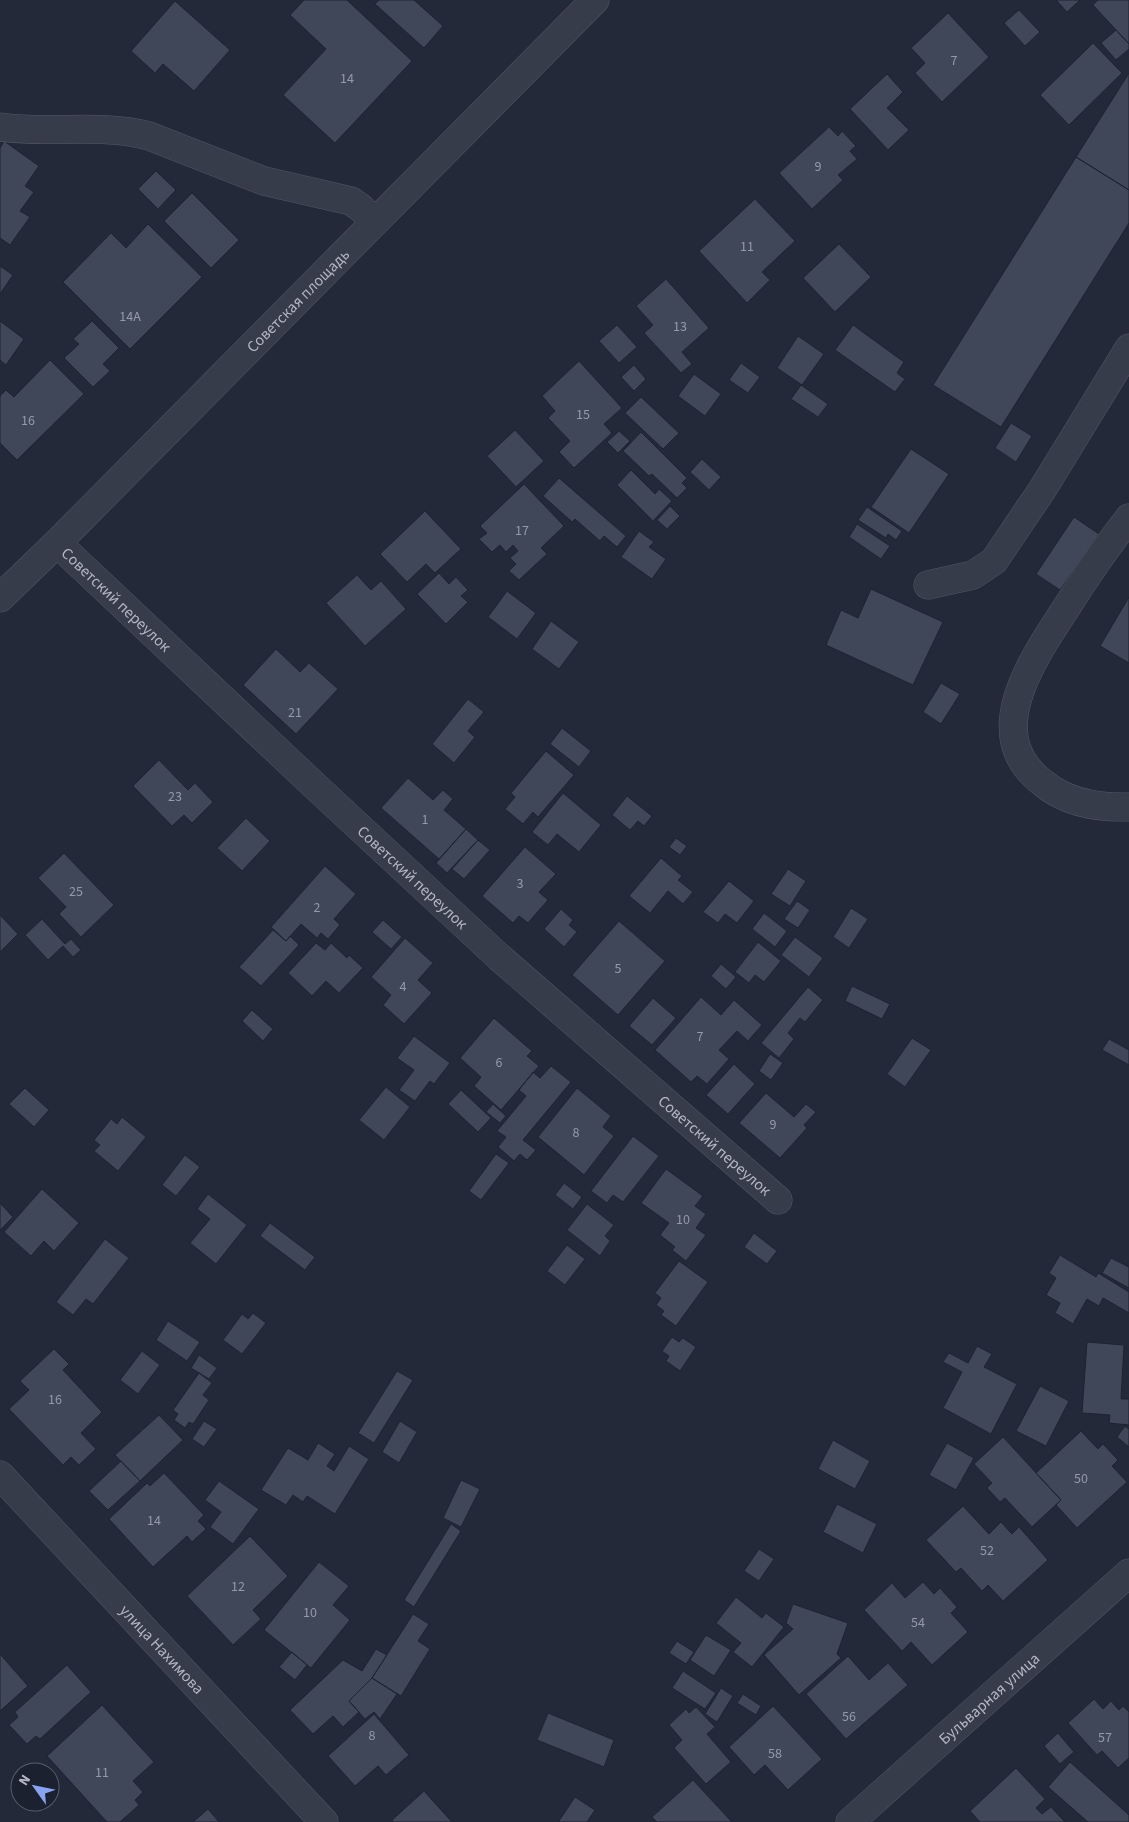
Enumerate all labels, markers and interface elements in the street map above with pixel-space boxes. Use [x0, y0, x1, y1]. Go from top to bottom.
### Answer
house number: 7 [951, 51, 958, 71]
house number: 14 [340, 69, 354, 89]
house number: 9 [815, 157, 822, 177]
house number: 11 [740, 237, 754, 257]
street label: Советская площадь [242, 244, 355, 358]
house number: 14А [119, 307, 141, 327]
house number: 13 [673, 317, 687, 337]
house number: 15 [576, 405, 590, 425]
house number: 16 [21, 411, 35, 431]
house number: 17 [515, 521, 529, 541]
street label: Советский переулок [56, 543, 176, 657]
house number: 21 [288, 703, 302, 723]
house number: 23 [168, 787, 182, 807]
house number: 1 [422, 810, 429, 830]
street label: Советский переулок [352, 821, 472, 935]
house number: 3 [517, 874, 524, 894]
house number: 25 [69, 882, 83, 902]
house number: 2 [314, 898, 321, 918]
house number: 5 [615, 959, 622, 979]
house number: 4 [400, 977, 407, 997]
house number: 7 [697, 1027, 704, 1047]
house number: 6 [496, 1053, 503, 1073]
street label: Советский переулок [653, 1090, 776, 1201]
house number: 9 [770, 1115, 777, 1135]
house number: 8 [573, 1123, 580, 1143]
house number: 10 [676, 1210, 690, 1230]
house number: 16 [48, 1390, 62, 1410]
house number: 50 [1074, 1469, 1088, 1489]
house number: 14 [147, 1511, 161, 1531]
house number: 52 [980, 1541, 994, 1561]
house number: 12 [231, 1577, 245, 1597]
street label: улица Нахимова [114, 1600, 209, 1699]
house number: 10 [303, 1603, 317, 1623]
house number: 54 [911, 1613, 925, 1633]
street label: Бульварная улица [934, 1648, 1045, 1750]
house number: 56 [842, 1707, 856, 1727]
house number: 8 [369, 1726, 376, 1746]
house number: 57 [1098, 1728, 1112, 1748]
house number: 58 [768, 1744, 782, 1764]
north arrow [10, 1762, 60, 1812]
house number: 11 [95, 1763, 109, 1783]
text: N [14, 1771, 36, 1790]

